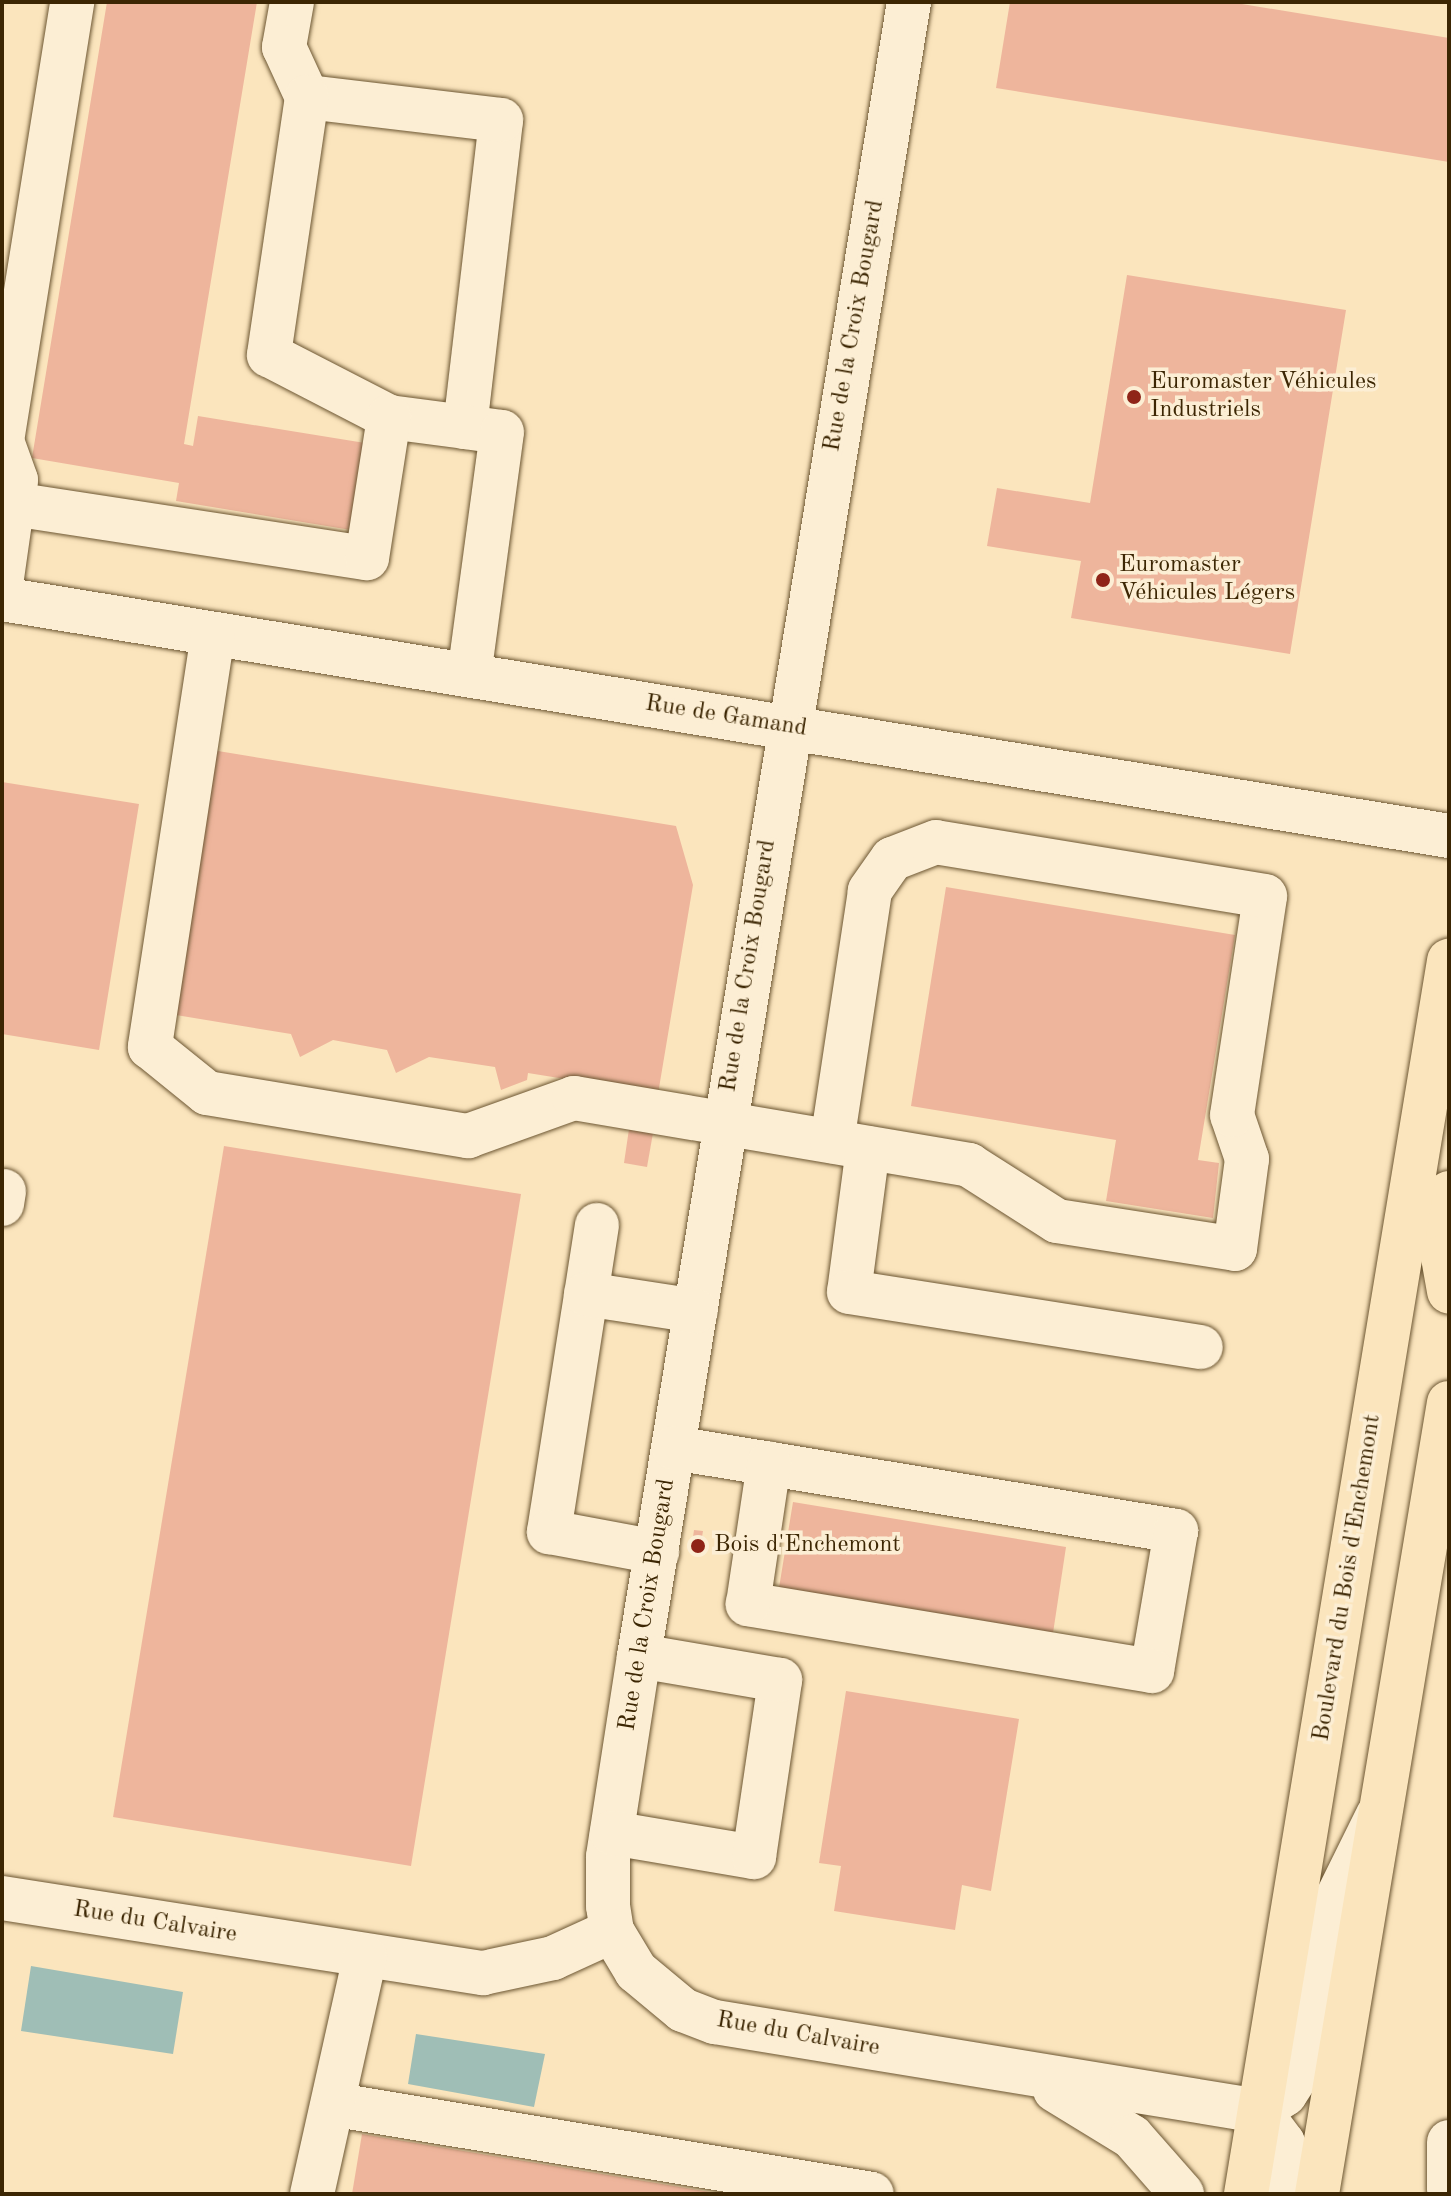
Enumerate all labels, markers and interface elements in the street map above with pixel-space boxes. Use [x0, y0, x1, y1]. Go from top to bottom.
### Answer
street label: Rue de la Croix Bougard [819, 198, 891, 454]
place label: Euromaster Véhicules Industriels [1150, 369, 1376, 425]
marker: Euromaster Véhicules Industriels [1125, 388, 1143, 406]
place label: Euromaster Véhicules Légers [1119, 552, 1295, 608]
marker: Euromaster Véhicules Légers [1094, 571, 1112, 589]
street label: Rue de Gamand [643, 690, 809, 744]
street label: Rue de la Croix Bougard [715, 838, 783, 1094]
street label: Boulevard du Bois d'Enchemont [1308, 1413, 1388, 1743]
street label: Rue de la Croix Bougard [614, 1477, 682, 1733]
place label: Bois d'Enchemont [714, 1532, 901, 1560]
marker: Bois d'Enchemont [689, 1537, 707, 1555]
street label: Rue du Calvaire [71, 1896, 239, 1950]
street label: Rue du Calvaire [714, 2006, 882, 2064]

